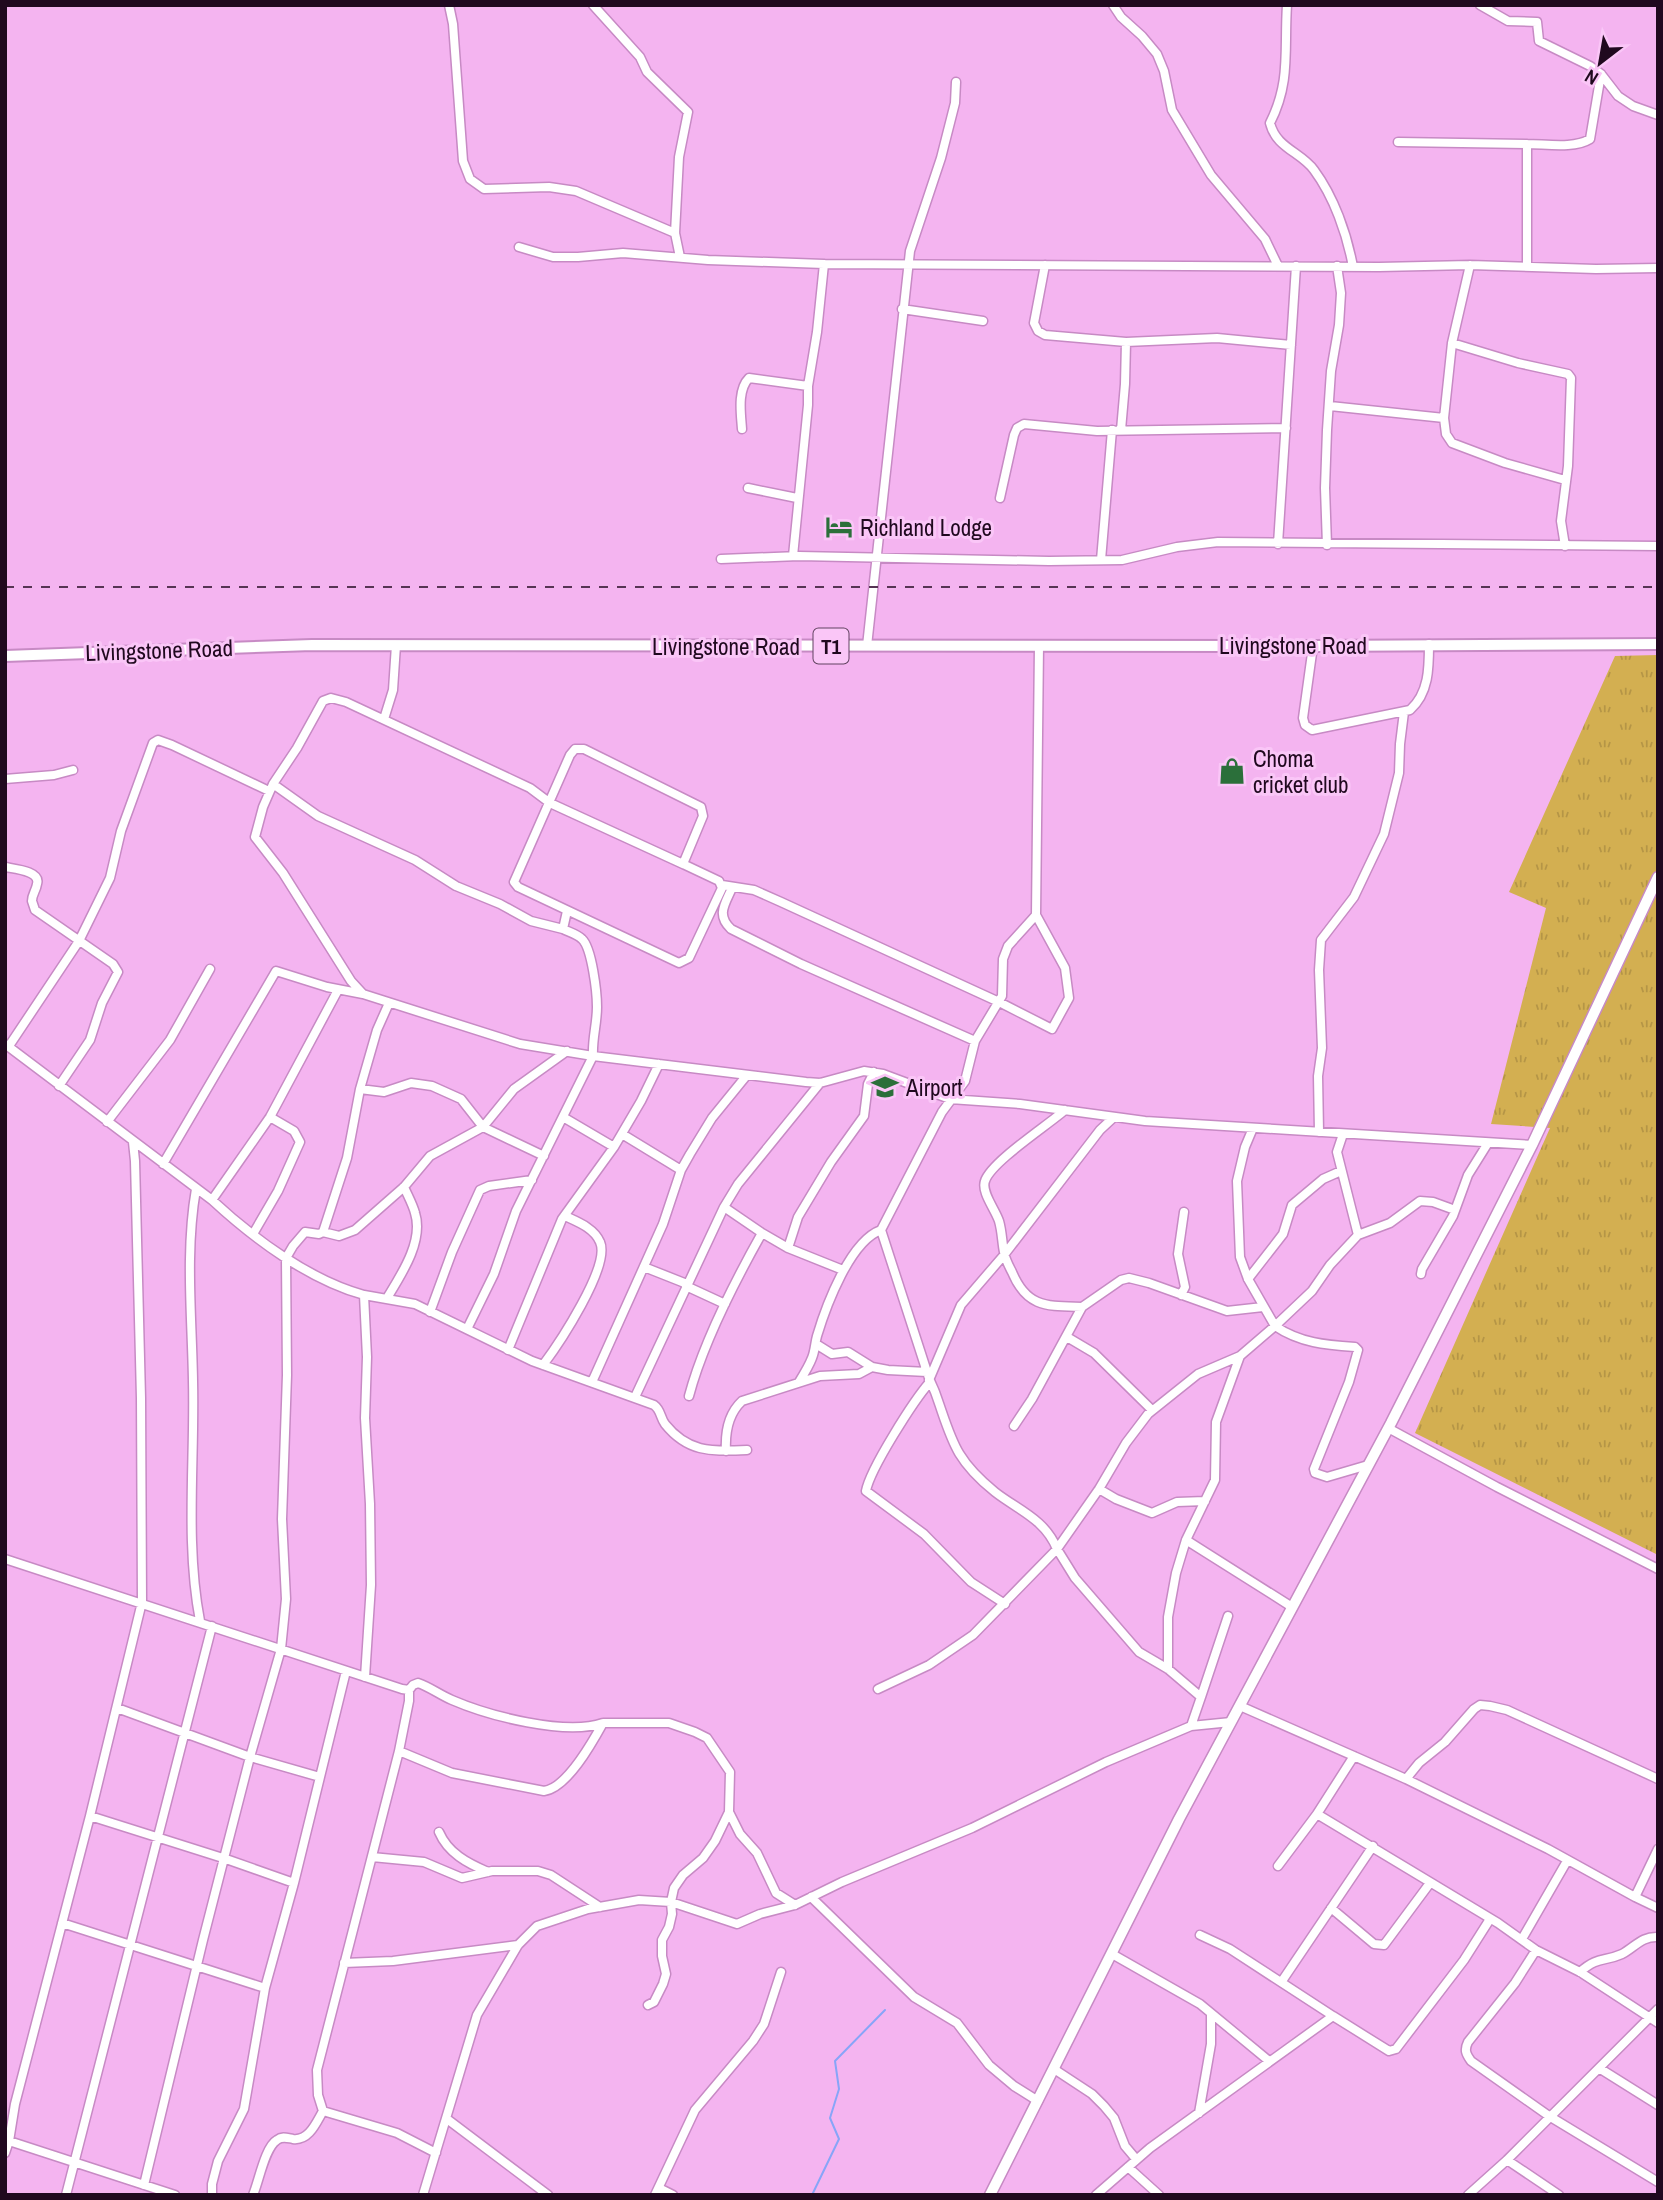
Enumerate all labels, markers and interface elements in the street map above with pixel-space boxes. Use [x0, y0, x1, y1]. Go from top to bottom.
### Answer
north arrow [1565, 28, 1635, 98]
text: N [1580, 64, 1603, 92]
hotel icon: Richland Lodge [824, 512, 854, 542]
place label: Richland Lodge [860, 512, 992, 543]
road number: T1 [814, 628, 848, 664]
street label: Livingstone Road [1219, 630, 1367, 661]
street label: Livingstone Road [652, 631, 800, 662]
street label: Livingstone Road [85, 632, 233, 668]
place label: Choma cricket club [1253, 743, 1348, 800]
shop icon: Choma cricket club [1217, 756, 1247, 786]
school or university icon: Airport [870, 1072, 900, 1102]
place label: Airport [905, 1072, 963, 1103]

